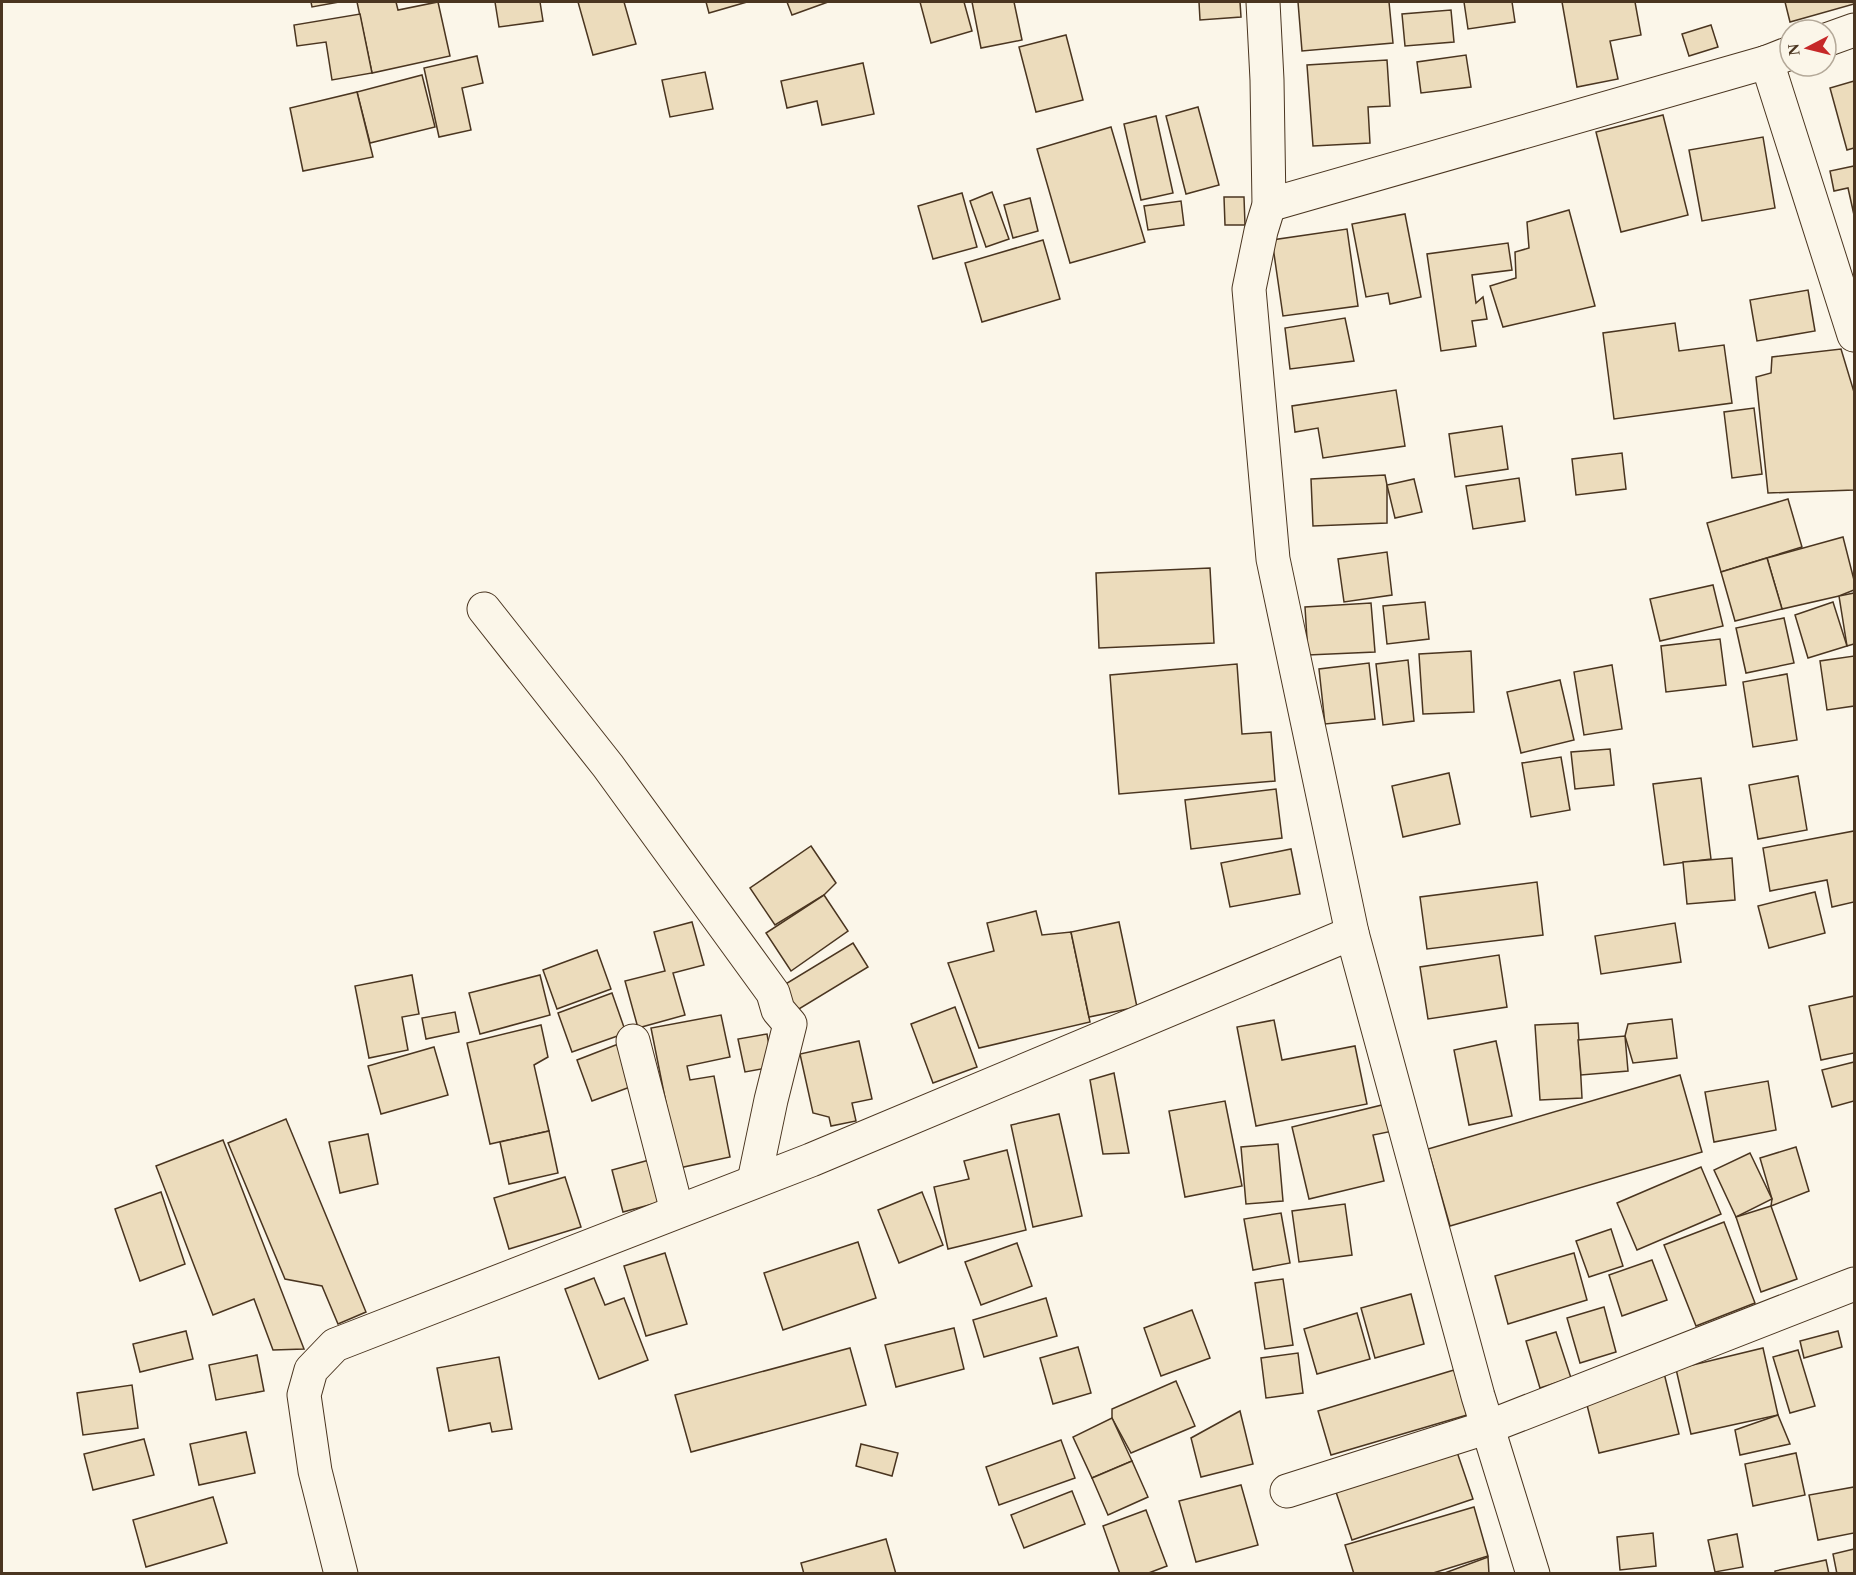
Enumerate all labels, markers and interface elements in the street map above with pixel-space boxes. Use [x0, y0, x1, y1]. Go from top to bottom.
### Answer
north arrow [1778, 18, 1838, 78]
text: N [1784, 43, 1803, 57]

